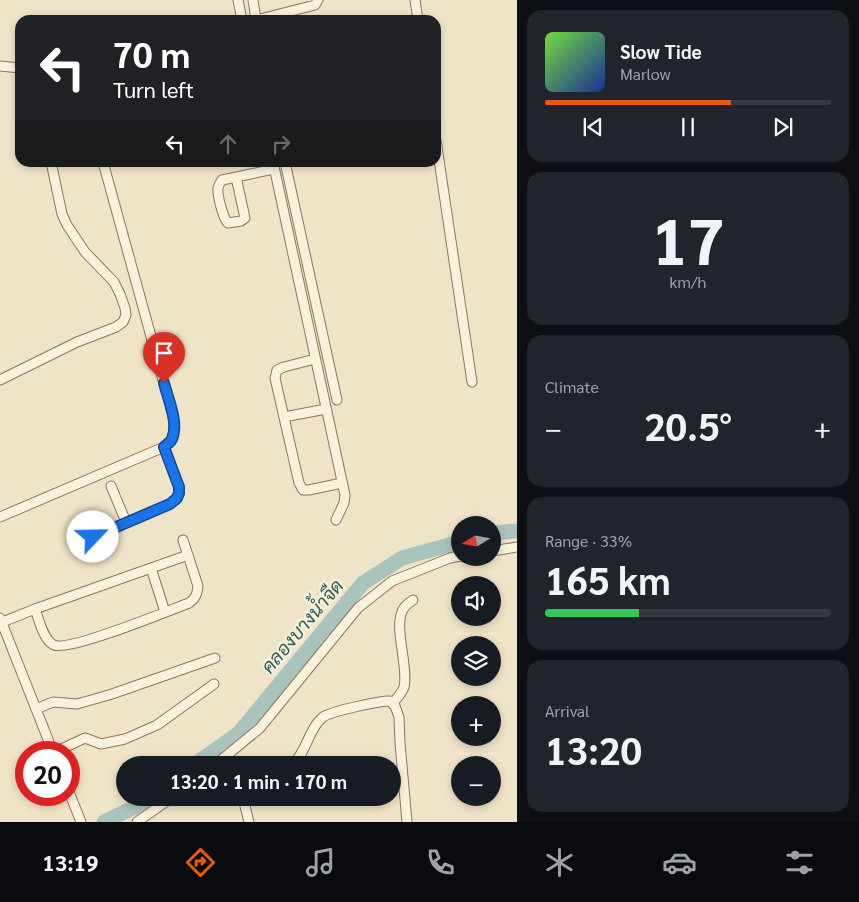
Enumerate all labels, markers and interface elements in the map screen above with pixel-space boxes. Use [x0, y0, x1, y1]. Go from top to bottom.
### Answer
text: 70 m [113, 31, 190, 76]
icon: left [30, 35, 95, 100]
text: Slow Tide [620, 39, 702, 63]
text: Marlow [620, 63, 670, 84]
text: Turn left [113, 75, 194, 103]
icon: previous [579, 113, 607, 141]
icon: pause [674, 113, 702, 141]
icon: next [769, 113, 797, 141]
icon: left [161, 130, 189, 158]
icon: ahead [214, 130, 242, 158]
icon: right [267, 130, 295, 158]
text: 17 [651, 196, 725, 280]
text: km/h [670, 271, 706, 292]
pin [143, 332, 185, 383]
icon: arrive [150, 339, 178, 367]
text: Climate [545, 376, 599, 397]
text: 20.5° [644, 400, 732, 450]
text: − [545, 408, 562, 444]
text: + [814, 408, 831, 444]
position arrow [66, 510, 118, 562]
north arrow [451, 516, 501, 566]
map controls [451, 516, 501, 806]
text: Range · 33% [545, 530, 632, 551]
text: 165 km [545, 554, 671, 604]
water label: คลองบางน้ำจืด [253, 572, 348, 677]
button: sound [451, 576, 501, 626]
button: layers [451, 636, 501, 686]
button: + [451, 696, 501, 746]
text: Arrival [545, 700, 590, 721]
text: 13:20 [545, 724, 642, 774]
speed limit sign: 20 [15, 741, 80, 806]
button: − [451, 756, 501, 806]
text: 13:20 · 1 min · 170 m [170, 769, 347, 793]
icon: directions [183, 845, 218, 880]
icon: music [303, 845, 338, 880]
icon: phone [423, 845, 458, 880]
icon: climate [542, 845, 577, 880]
icon: car [662, 845, 697, 880]
icon: filters [782, 845, 817, 880]
text: 13:19 [42, 848, 98, 876]

